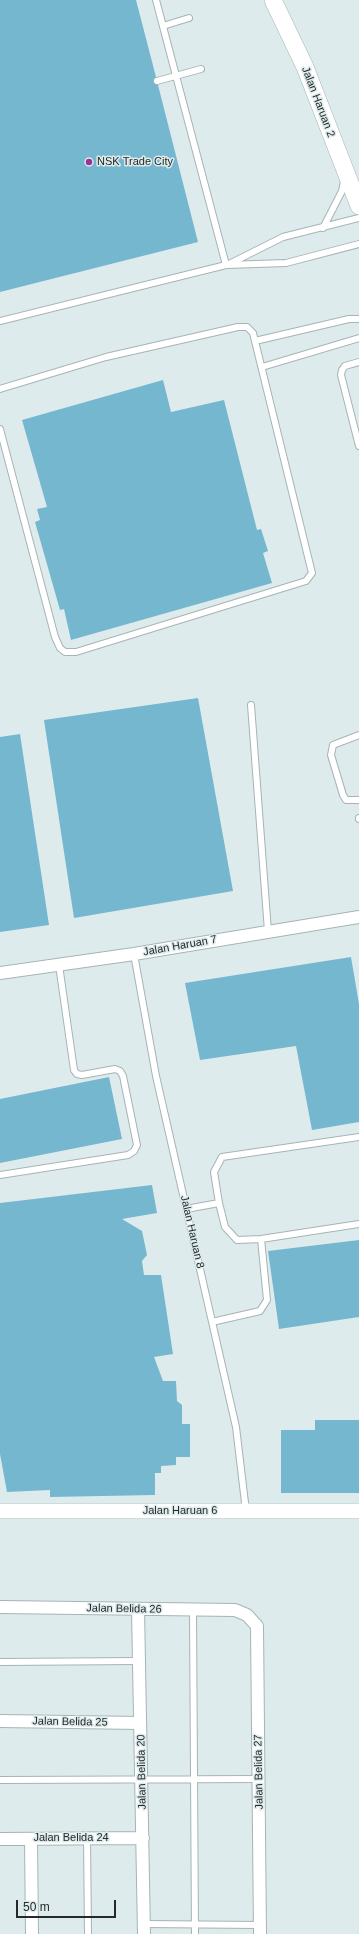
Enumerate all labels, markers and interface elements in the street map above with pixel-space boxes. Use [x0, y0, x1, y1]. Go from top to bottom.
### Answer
street label: Jalan Haruan 2 [298, 65, 338, 139]
place label: NSK Trade City [97, 155, 173, 169]
marker: NSK Trade City [84, 157, 94, 167]
street label: Jalan Haruan 7 [142, 933, 218, 959]
street label: Jalan Haruan 8 [177, 1194, 207, 1270]
street label: Jalan Haruan 6 [143, 1504, 217, 1518]
street label: Jalan Belida 26 [86, 1602, 162, 1616]
street label: Jalan Belida 25 [32, 1715, 108, 1729]
street label: Jalan Belida 20 [135, 1734, 149, 1810]
street label: Jalan Belida 27 [252, 1734, 266, 1810]
street label: Jalan Belida 24 [33, 1831, 109, 1845]
scale bar [18, 1892, 118, 1918]
text: 50 m [23, 1900, 50, 1914]

